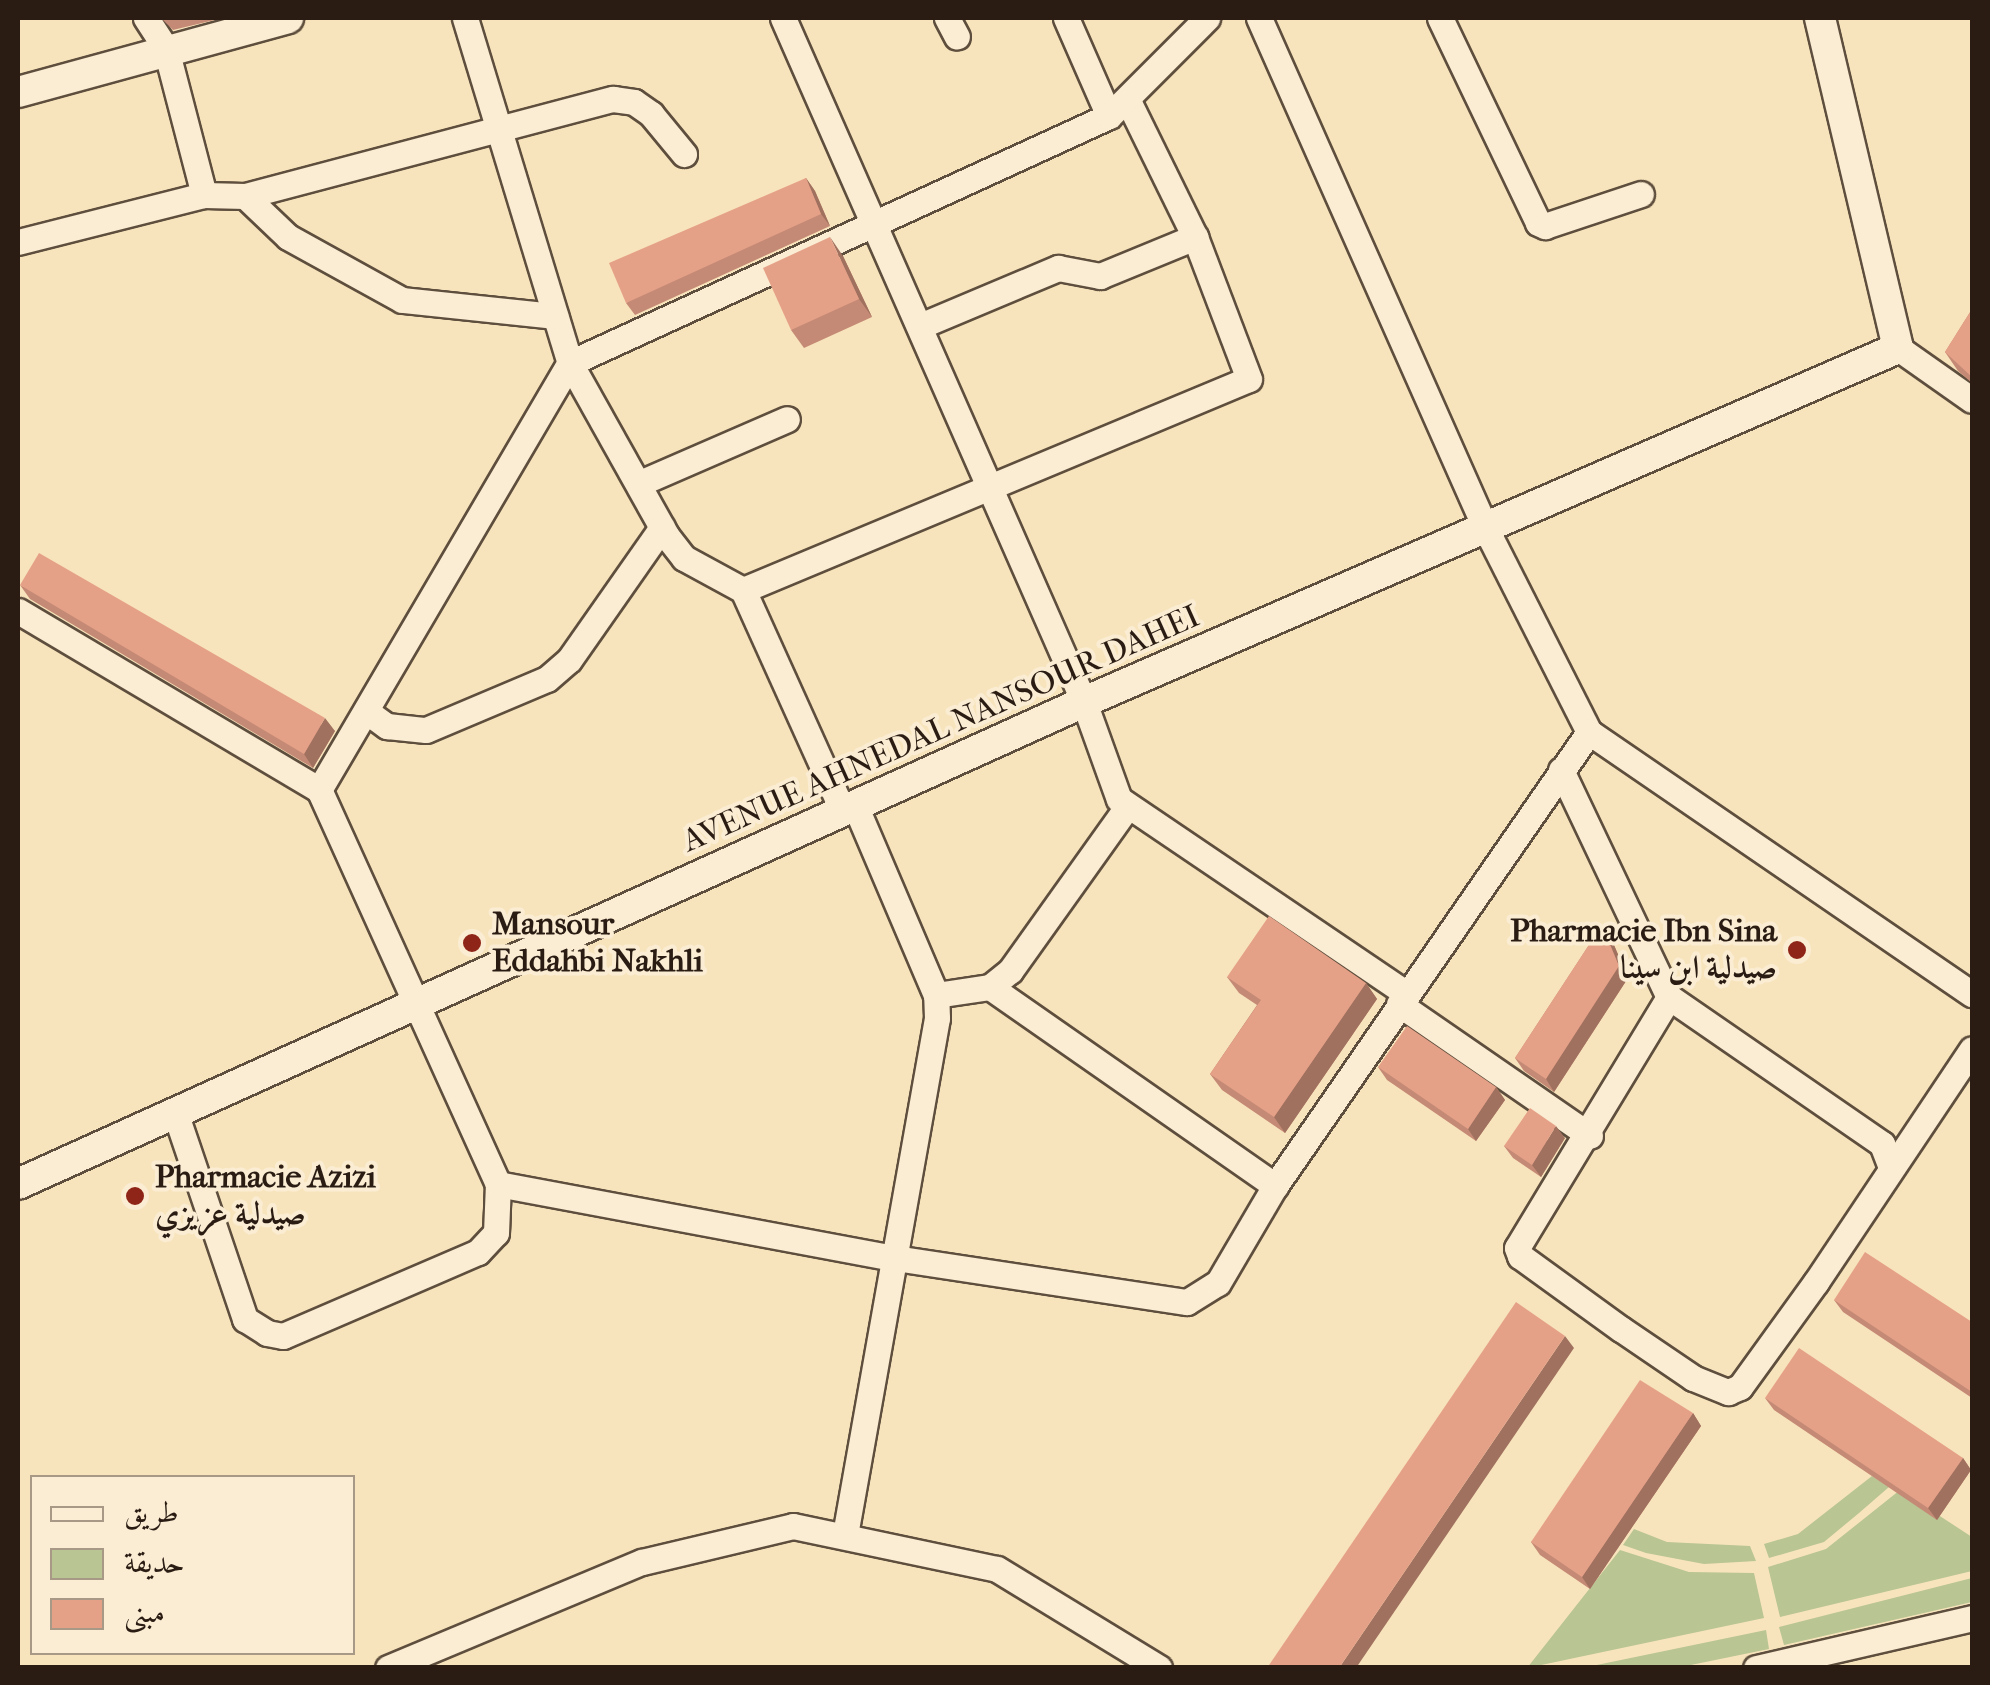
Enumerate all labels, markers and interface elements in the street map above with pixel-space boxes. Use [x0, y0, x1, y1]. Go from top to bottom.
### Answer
street label: AVENUE AHNEDAL NANSOUR DAHEI [677, 597, 1205, 861]
place label: Mansour Eddahbi Nakhli [492, 906, 703, 981]
place label: Pharmacie Ibn Sina صيدلية ابن سينا [1510, 913, 1777, 988]
marker: Mansour Eddahbi Nakhli [461, 932, 483, 954]
marker: Pharmacie Ibn Sina صيدلية ابن سينا [1786, 939, 1808, 961]
place label: Pharmacie Azizi صيدلية عزيزي [155, 1159, 376, 1234]
marker: Pharmacie Azizi صيدلية عزيزي [124, 1185, 146, 1207]
legend [30, 1475, 355, 1655]
text: طريق [124, 1495, 179, 1530]
text: حديقة [124, 1545, 185, 1580]
text: مبنى [124, 1595, 165, 1630]

